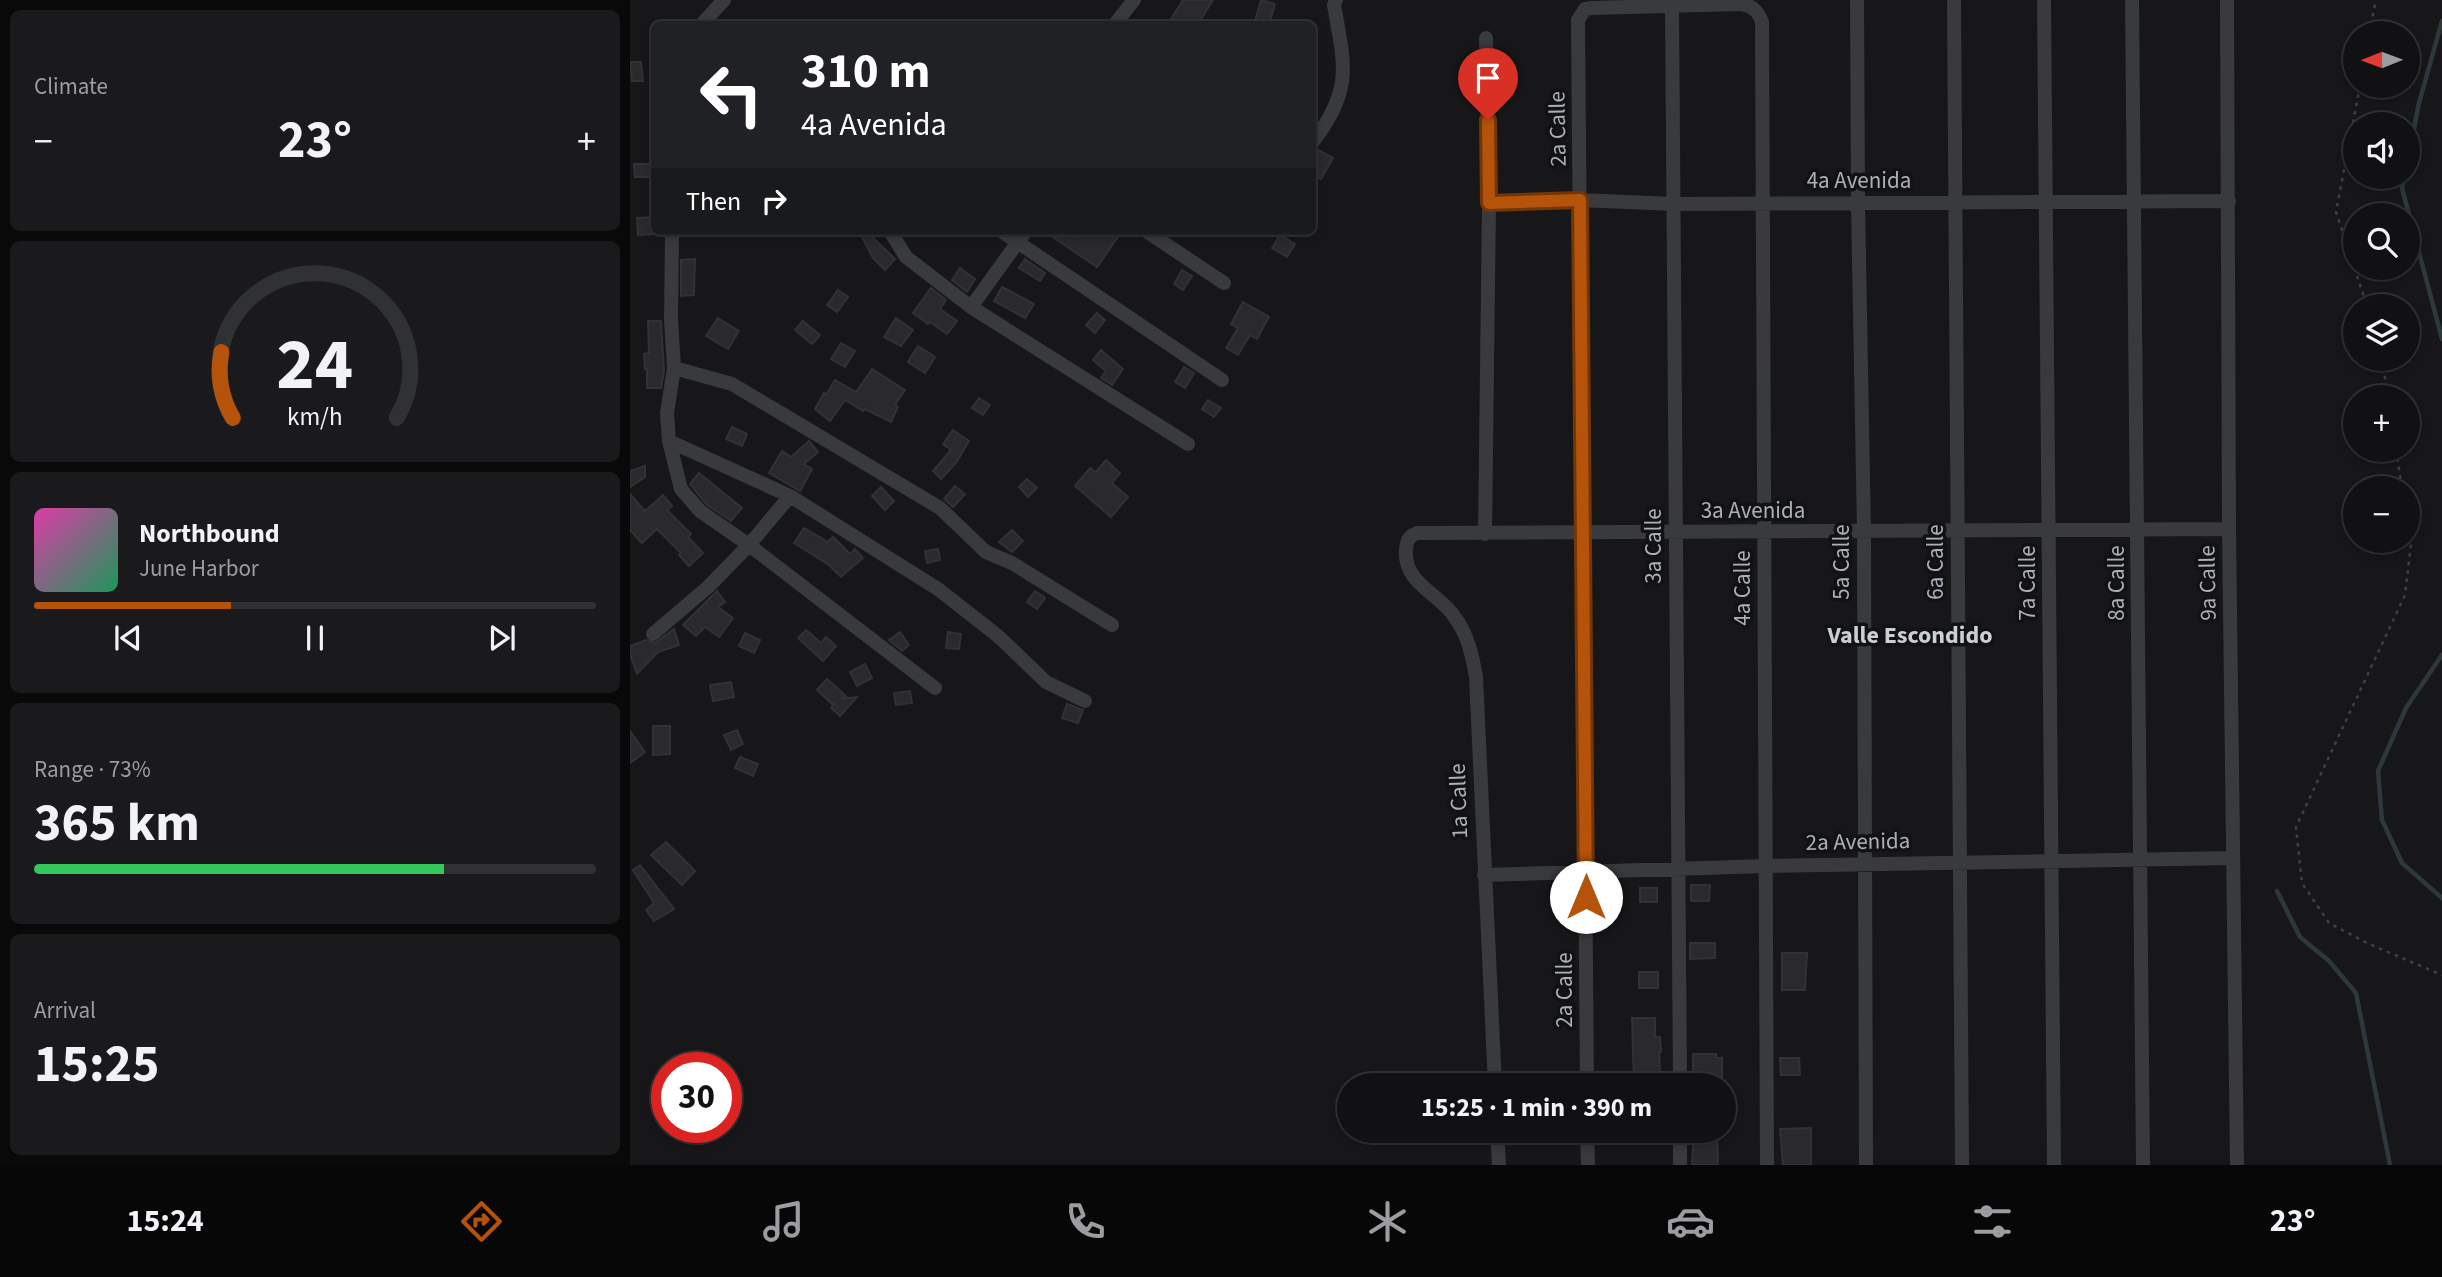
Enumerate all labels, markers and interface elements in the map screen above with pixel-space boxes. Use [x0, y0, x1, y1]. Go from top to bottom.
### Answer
north arrow [2343, 21, 2420, 98]
map controls [2343, 21, 2420, 553]
text: 310 m [801, 37, 930, 107]
pin [1458, 48, 1518, 120]
icon: left [686, 49, 777, 140]
icon: arrive [1469, 59, 1507, 97]
text: Climate [34, 70, 108, 103]
street label: 2a Calle [1540, 91, 1575, 167]
text: 4a Avenida [801, 102, 947, 148]
text: 23° [278, 104, 352, 178]
button: sound [2343, 112, 2420, 189]
text: − [34, 115, 53, 169]
text: + [577, 115, 596, 169]
street label: 4a Avenida [1807, 164, 1911, 197]
icon: right [755, 182, 793, 220]
text: Then [686, 183, 741, 220]
button: search [2343, 203, 2420, 280]
button: layers [2343, 294, 2420, 371]
text: 24 [277, 313, 353, 417]
button: + [2343, 385, 2420, 462]
text: km/h [287, 398, 343, 434]
button: − [2343, 476, 2420, 553]
street label: 3a Avenida [1701, 494, 1805, 527]
street label: 3a Calle [1637, 508, 1670, 584]
text: Northbound [139, 515, 280, 552]
street label: 5a Calle [1825, 524, 1858, 600]
street label: 6a Calle [1919, 524, 1952, 600]
street label: 7a Calle [2011, 545, 2044, 621]
street label: 8a Calle [2100, 545, 2133, 621]
street label: 9a Calle [2190, 545, 2225, 621]
street label: 4a Calle [1726, 550, 1759, 626]
text: June Harbor [139, 552, 259, 585]
district label: Valle Escondido [1827, 618, 1992, 653]
icon: previous [109, 619, 147, 657]
icon: pause [296, 619, 334, 657]
icon: next [483, 619, 521, 657]
text: Range · 73% [34, 753, 151, 786]
street label: 1a Calle [1441, 763, 1476, 839]
text: 365 km [34, 787, 200, 861]
street label: 2a Avenida [1805, 824, 1911, 859]
position arrow [1549, 860, 1623, 934]
street label: 2a Calle [1548, 952, 1581, 1028]
text: Arrival [34, 994, 96, 1027]
text: 15:25 [34, 1028, 159, 1102]
speed limit sign: 30 [651, 1052, 742, 1143]
text: 15:25 · 1 min · 390 m [1421, 1089, 1652, 1126]
icon: directions [457, 1197, 506, 1246]
icon: music [759, 1197, 808, 1246]
icon: phone [1061, 1197, 1110, 1246]
icon: climate [1363, 1197, 1412, 1246]
icon: car [1666, 1197, 1715, 1246]
icon: filters [1968, 1197, 2017, 1246]
text: 15:24 [127, 1198, 204, 1244]
text: 23° [2270, 1198, 2315, 1244]

